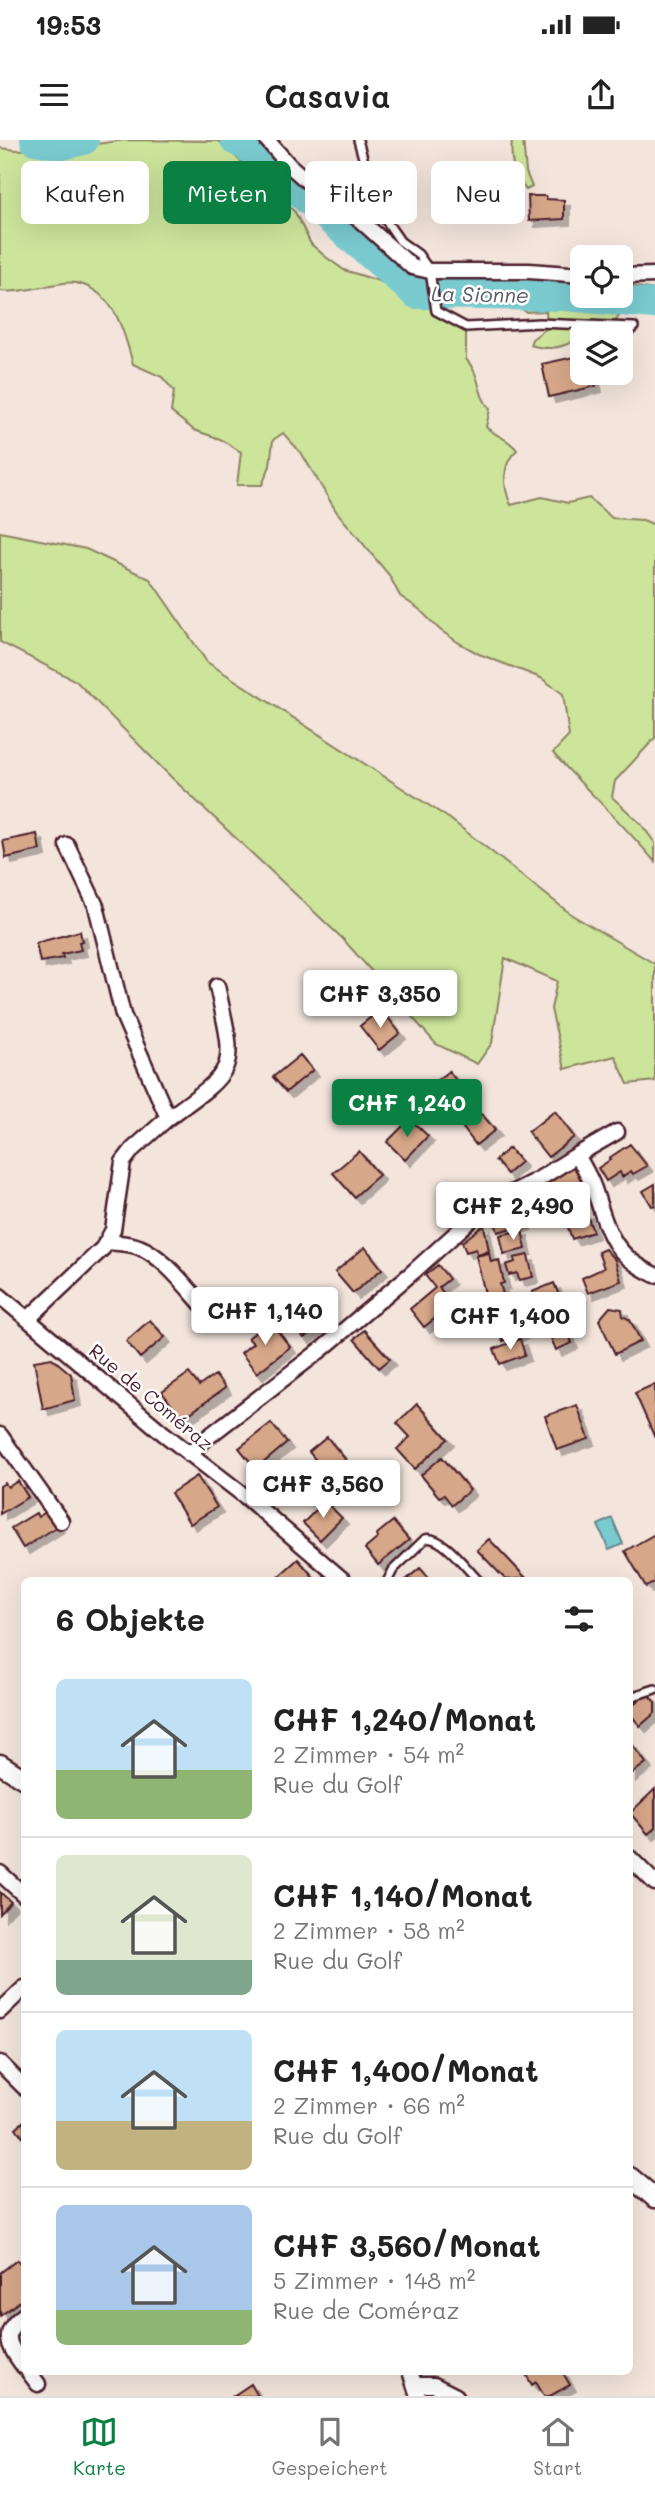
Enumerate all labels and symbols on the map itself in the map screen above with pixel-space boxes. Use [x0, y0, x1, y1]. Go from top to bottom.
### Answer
water label: La Sionne [431, 279, 529, 308]
pin: CHF 3,350 [300, 970, 460, 1030]
pin: CHF 1,240 [327, 1080, 487, 1139]
pin: CHF 2,490 [433, 1182, 593, 1242]
pin: CHF 1,140 [185, 1288, 345, 1347]
pin: CHF 1,400 [430, 1292, 590, 1352]
street label: Rue de Coméraz [84, 1338, 218, 1456]
pin: CHF 3,560 [243, 1460, 403, 1520]

